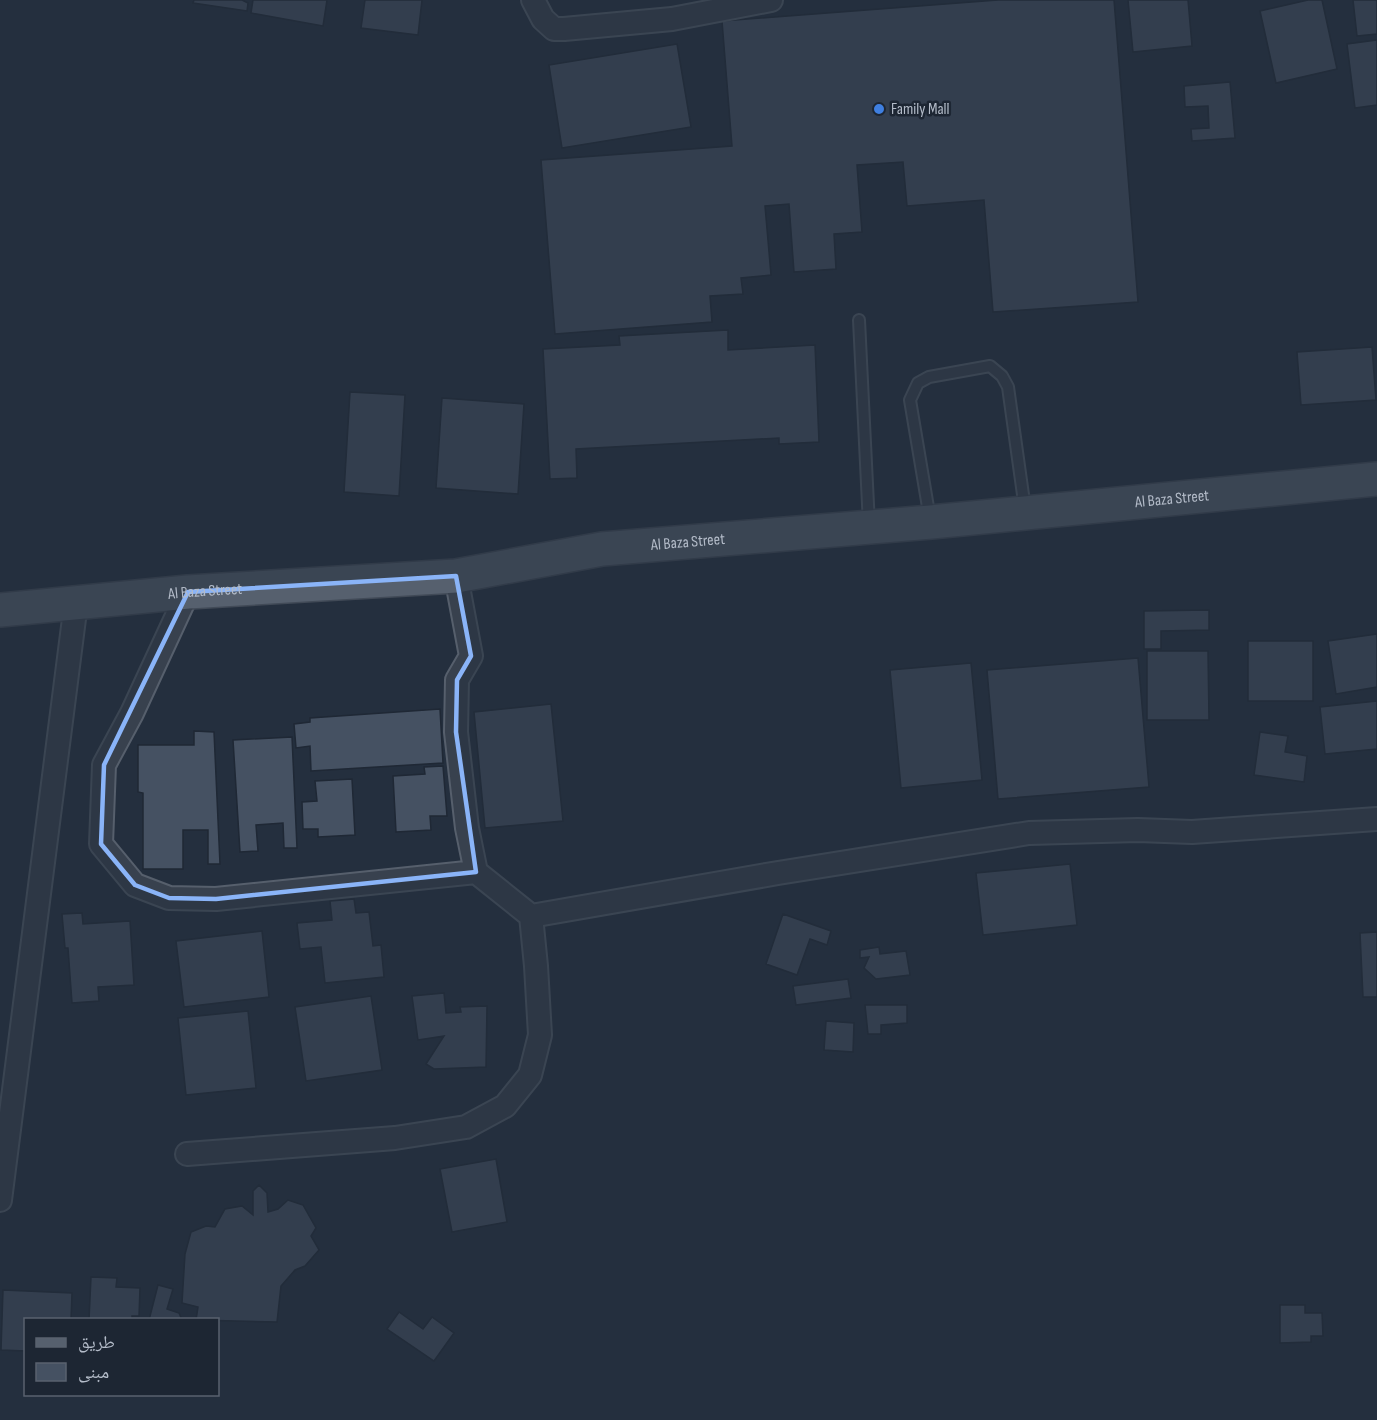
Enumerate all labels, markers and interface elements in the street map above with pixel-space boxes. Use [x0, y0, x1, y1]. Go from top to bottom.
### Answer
place label: Family Mall [891, 100, 950, 119]
marker: Family Mall [872, 102, 886, 116]
street label: Al Baza Street [1133, 486, 1210, 512]
street label: Al Baza Street [649, 529, 726, 555]
street label: Al Baza Street [166, 579, 243, 603]
legend [24, 1318, 219, 1396]
text: طريق [78, 1332, 115, 1353]
text: مبنى [78, 1362, 109, 1383]

